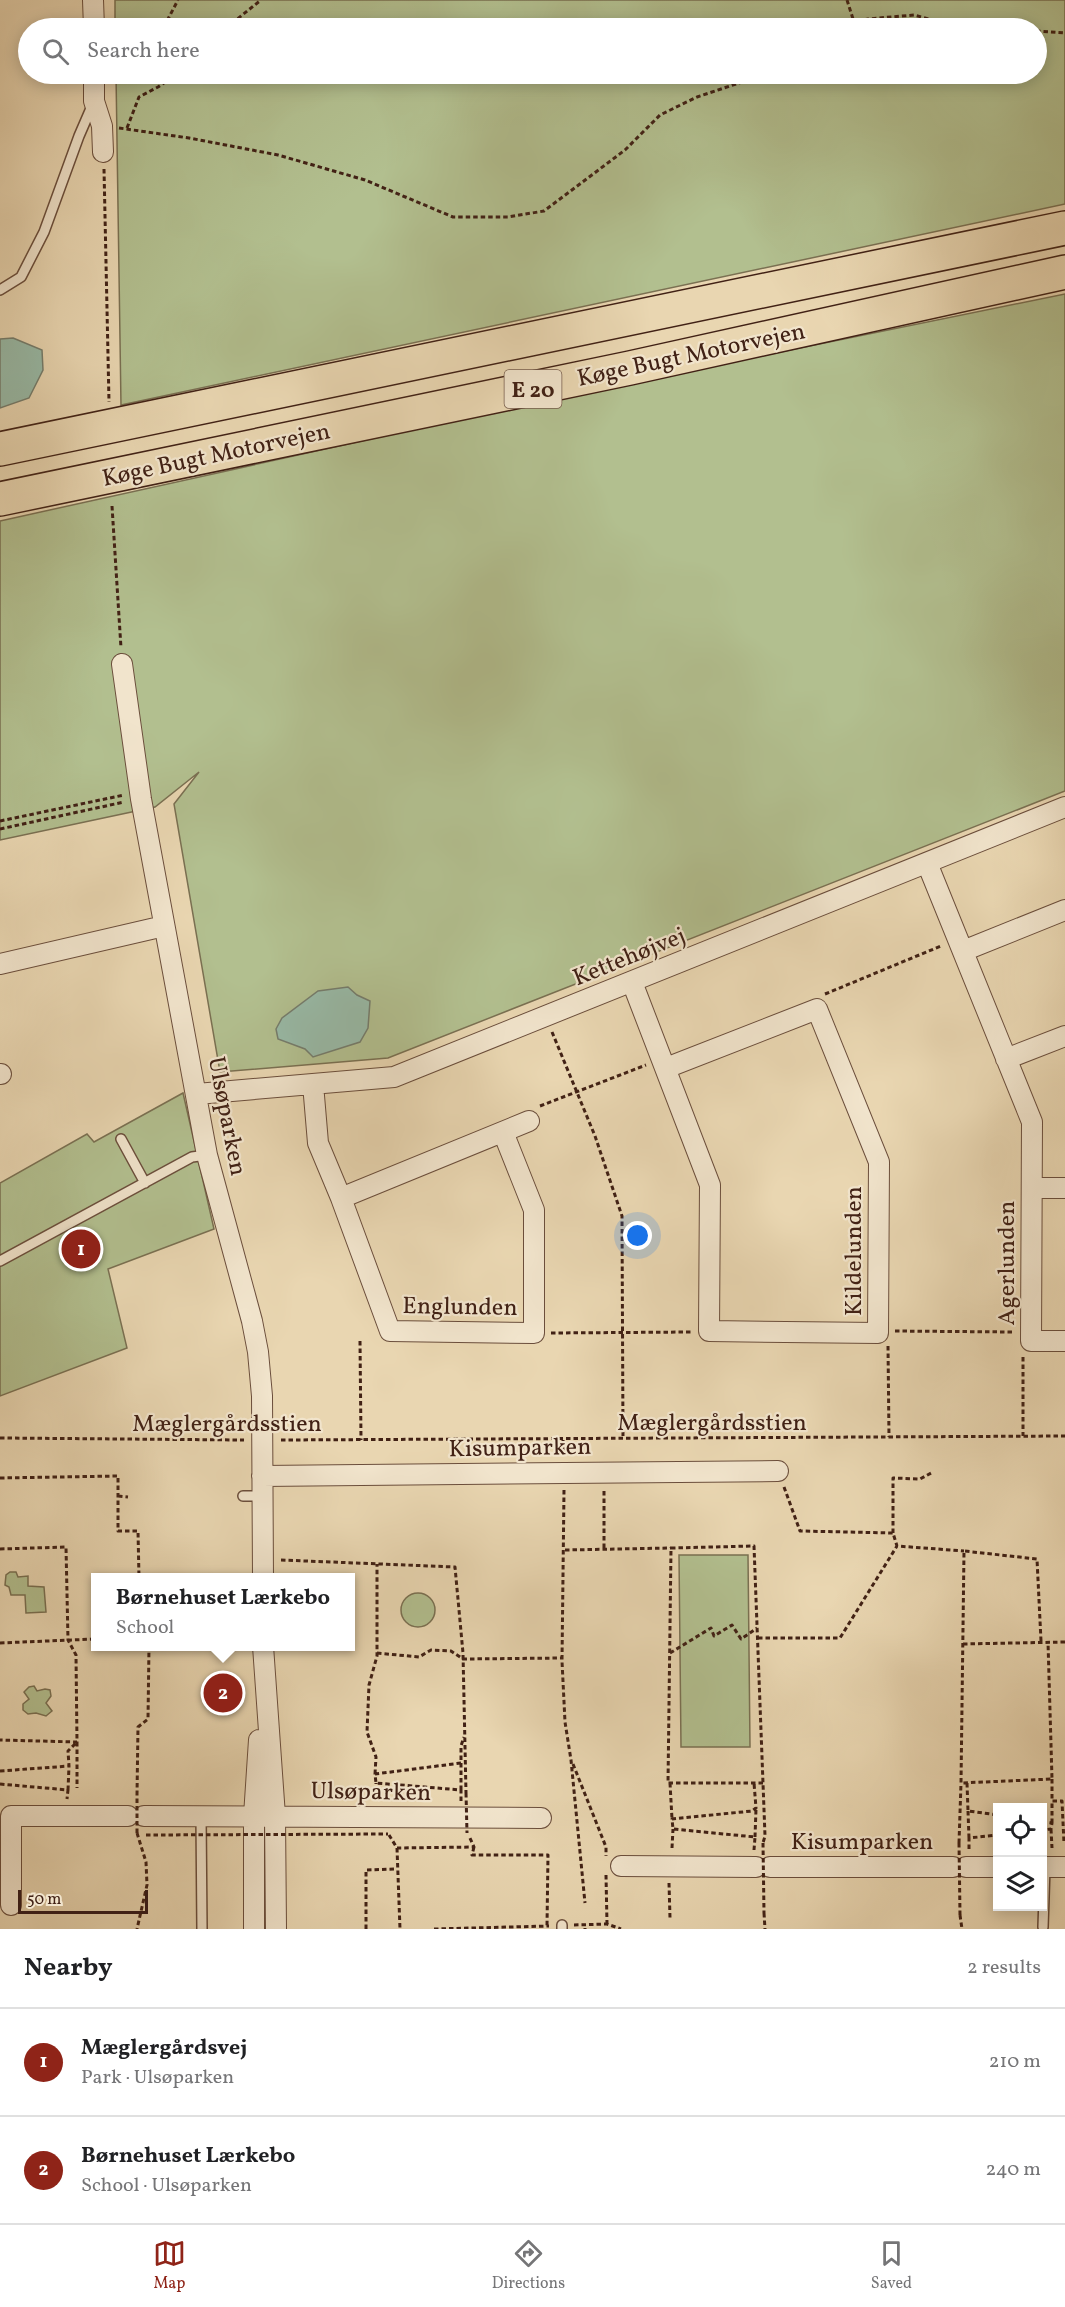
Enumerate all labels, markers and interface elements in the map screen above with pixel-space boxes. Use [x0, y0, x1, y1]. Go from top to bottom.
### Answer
search box [18, 18, 1047, 84]
icon: search [39, 35, 72, 68]
text: Search here [87, 36, 200, 67]
street label: Køge Bugt Motorvejen [574, 315, 809, 397]
road number: E 20 [504, 370, 562, 408]
street label: Køge Bugt Motorvejen [99, 415, 334, 497]
street label: Kettehøjvej [568, 920, 691, 996]
street label: Ulsøparken [198, 1054, 254, 1179]
street label: Kildelunden [838, 1186, 872, 1316]
street label: Agerlunden [991, 1201, 1025, 1325]
your location [623, 1221, 652, 1250]
pin: 1 [62, 1226, 100, 1272]
street label: Englunden [402, 1290, 518, 1326]
street label: Mæglergårdsstien [617, 1407, 807, 1441]
street label: Mæglergårdsstien [132, 1408, 322, 1442]
street label: Kisumparken [448, 1431, 592, 1467]
popup [91, 1573, 355, 1651]
text: Børnehuset Lærkebo [116, 1583, 330, 1614]
text: School [116, 1614, 174, 1642]
pin: 2 [204, 1670, 242, 1716]
street label: Ulsøparken [310, 1775, 432, 1811]
map controls [993, 1803, 1047, 1911]
button: locate [993, 1803, 1047, 1857]
street label: Kisumparken [791, 1826, 933, 1860]
button: layers [993, 1857, 1047, 1911]
scale bar [18, 1887, 148, 1914]
text: 50 m [27, 1889, 61, 1911]
text: Nearby [24, 1950, 113, 1986]
text: 2 results [967, 1954, 1041, 1982]
text: Mæglergårdsvej [81, 2033, 247, 2064]
text: 1 [39, 2048, 48, 2076]
text: 210 m [989, 2048, 1041, 2076]
text: Park · Ulsøparken [81, 2064, 234, 2092]
text: Børnehuset Lærkebo [81, 2141, 295, 2172]
text: 2 [38, 2156, 49, 2184]
text: 240 m [986, 2156, 1041, 2184]
text: School · Ulsøparken [81, 2172, 252, 2200]
tab: Map [153, 2237, 186, 2295]
tab: Directions [492, 2237, 565, 2295]
tab: Saved [871, 2237, 912, 2295]

